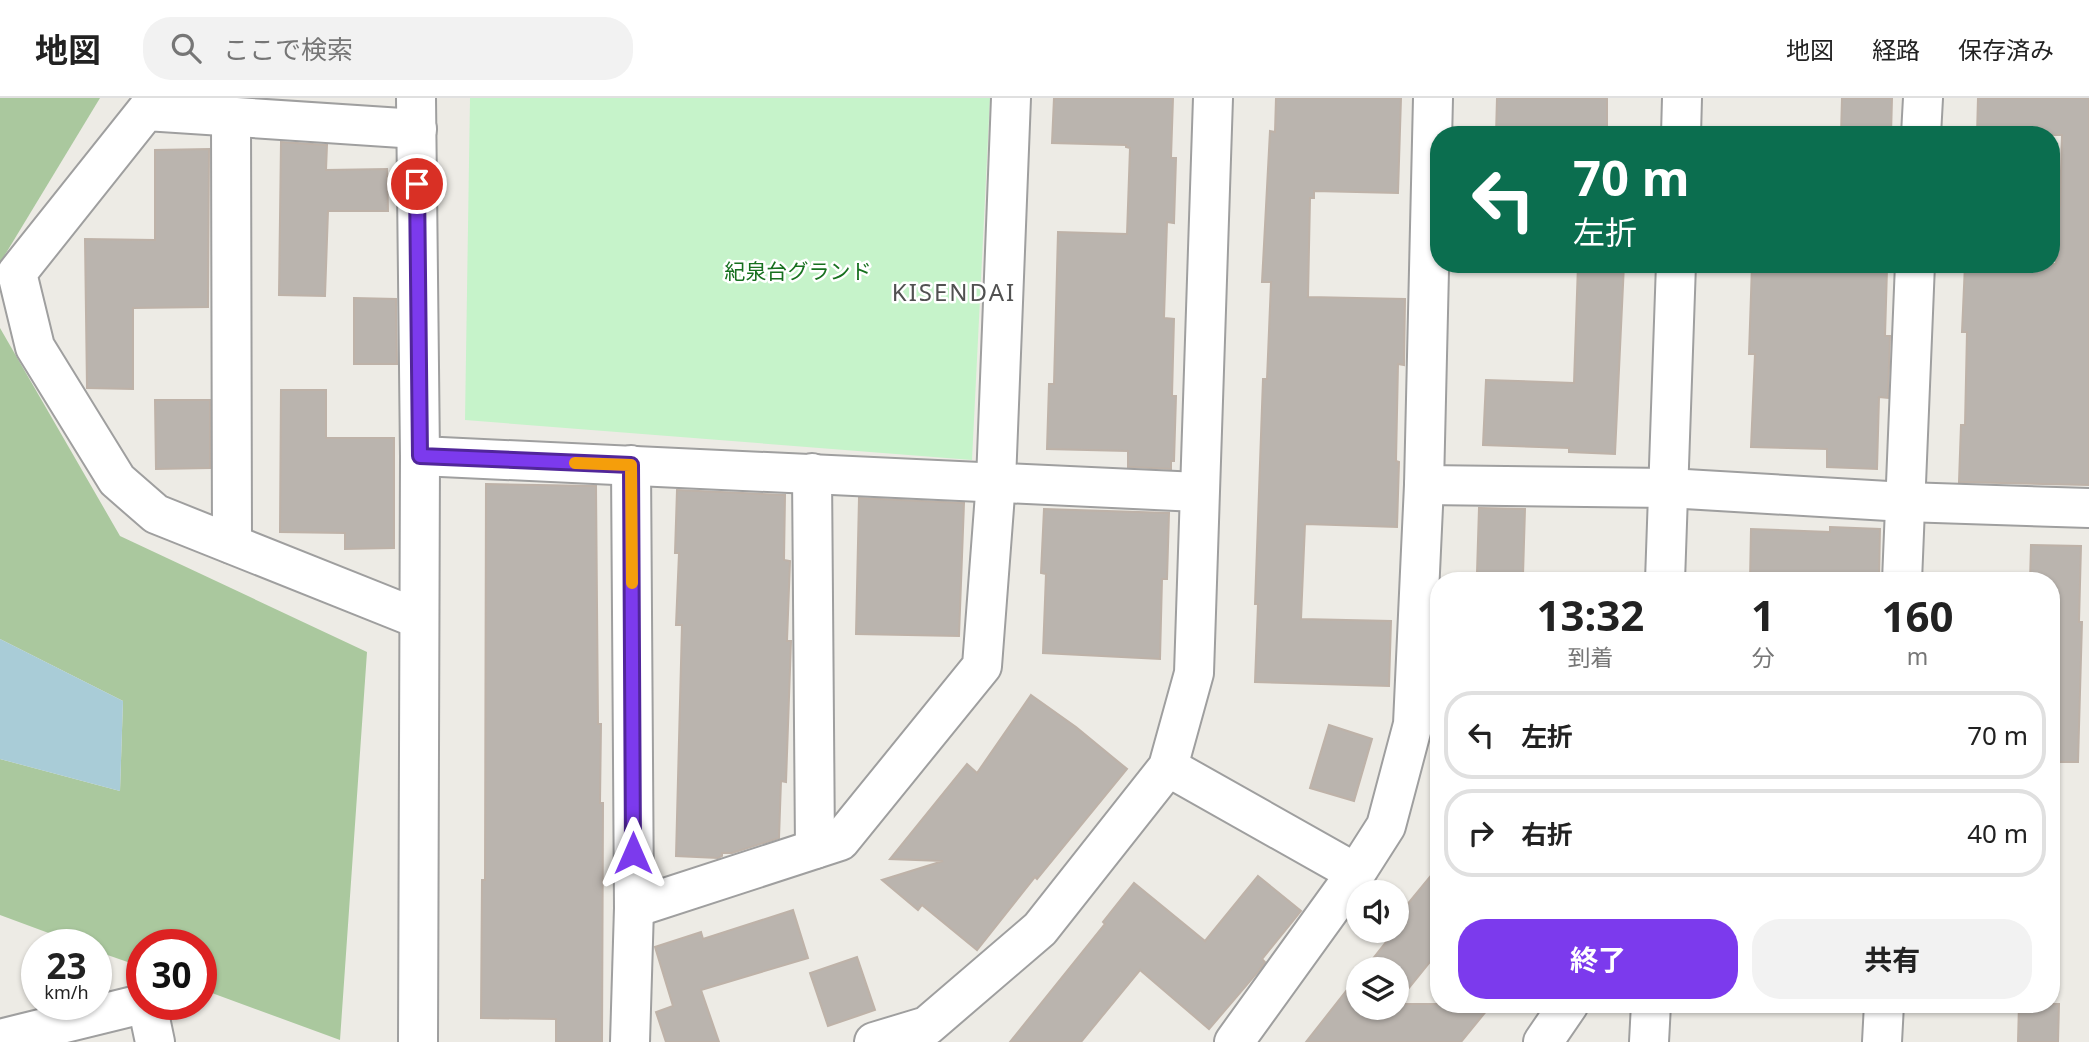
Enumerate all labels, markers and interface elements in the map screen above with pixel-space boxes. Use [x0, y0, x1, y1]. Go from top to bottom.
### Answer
search box [143, 17, 633, 80]
text: 地図 [35, 27, 101, 72]
icon: search [167, 29, 205, 67]
text: ここで検索 [223, 31, 353, 67]
text: 地図 [1786, 33, 1834, 66]
text: 経路 [1872, 33, 1920, 66]
text: 保存済み [1958, 33, 2054, 66]
text: 70 m [1573, 144, 1690, 210]
pin [387, 154, 447, 214]
icon: left [1458, 154, 1549, 245]
icon: arrive [398, 165, 436, 203]
text: 左折 [1573, 210, 1637, 253]
park label: 紀泉台グランド [725, 257, 872, 285]
district label: KISENDAI [892, 275, 1016, 308]
text: 13:32 [1536, 586, 1644, 643]
text: 1 [1751, 586, 1775, 643]
text: 160 [1881, 587, 1953, 644]
text: m [1907, 640, 1928, 672]
text: 到着 [1567, 641, 1613, 673]
text: 分 [1751, 641, 1774, 673]
icon: left [1462, 716, 1500, 754]
text: 70 m [1967, 717, 2028, 753]
text: 左折 [1521, 718, 1573, 754]
icon: right [1462, 814, 1500, 852]
text: 40 m [1967, 815, 2028, 851]
position arrow [596, 816, 670, 890]
text: 右折 [1521, 816, 1573, 852]
map controls [1346, 880, 1409, 1020]
button: sound [1346, 880, 1409, 943]
button: 終了 [1458, 919, 1738, 999]
button: 共有 [1752, 919, 2032, 999]
speed limit sign: 30 [126, 929, 217, 1020]
text: 23 [46, 942, 87, 989]
button: layers [1346, 957, 1409, 1020]
text: km/h [44, 980, 89, 1004]

